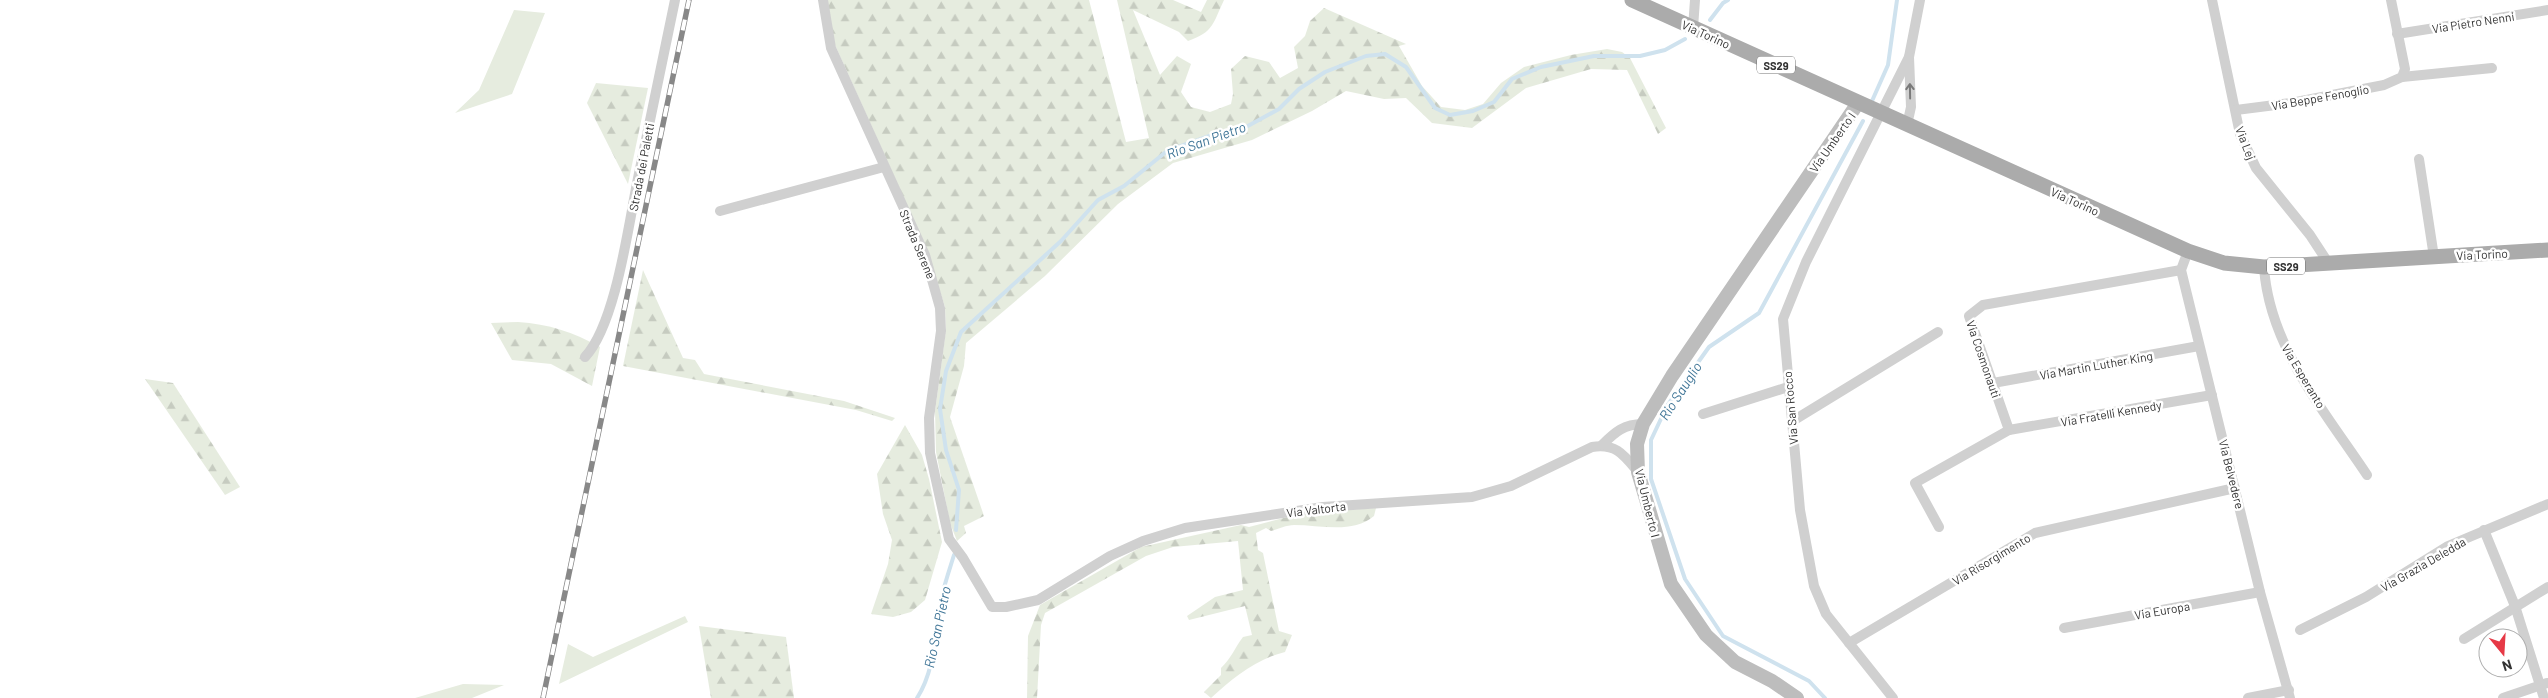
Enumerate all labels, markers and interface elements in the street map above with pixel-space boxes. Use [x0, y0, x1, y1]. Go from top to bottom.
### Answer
street label: Via Pietro Nenni [2431, 9, 2515, 35]
street label: Via Torino [1680, 17, 1732, 51]
road number: SS29 [1757, 56, 1795, 74]
street label: Via Beppe Fenoglio [2270, 82, 2370, 112]
one-way arrow [1905, 84, 1915, 100]
street label: Via Umberto I [1806, 109, 1858, 175]
water label: Rio San Pietro [1164, 118, 1248, 162]
street label: Strada dei Paletti [626, 122, 656, 212]
street label: Via Lej [2233, 124, 2259, 162]
street label: Via Torino [2049, 184, 2101, 218]
street label: Strada Serene [897, 207, 939, 281]
street label: Via Torino [2456, 246, 2508, 262]
road number: SS29 [2267, 258, 2305, 274]
street label: Via Cosmonauti [1964, 318, 2004, 400]
street label: Via Esperanto [2279, 341, 2329, 411]
street label: Via Martin Luther King [2038, 348, 2154, 382]
water label: Rio Sauglio [1655, 359, 1705, 423]
street label: Via San Rocco [1780, 371, 1800, 445]
street label: Via Fratelli Kennedy [2059, 397, 2163, 429]
street label: Via Belvedere [2217, 438, 2247, 510]
street label: Via Umberto I [1633, 467, 1663, 539]
street label: Via Valtorta [1285, 498, 1347, 520]
street label: Via Risorgimento [1949, 530, 2033, 588]
street label: Via Grazia Deledda [2378, 534, 2468, 594]
water label: Rio San Pietro [920, 585, 954, 669]
street label: Via Europa [2133, 598, 2191, 622]
north arrow [2478, 628, 2528, 678]
text: N [2500, 656, 2514, 675]

